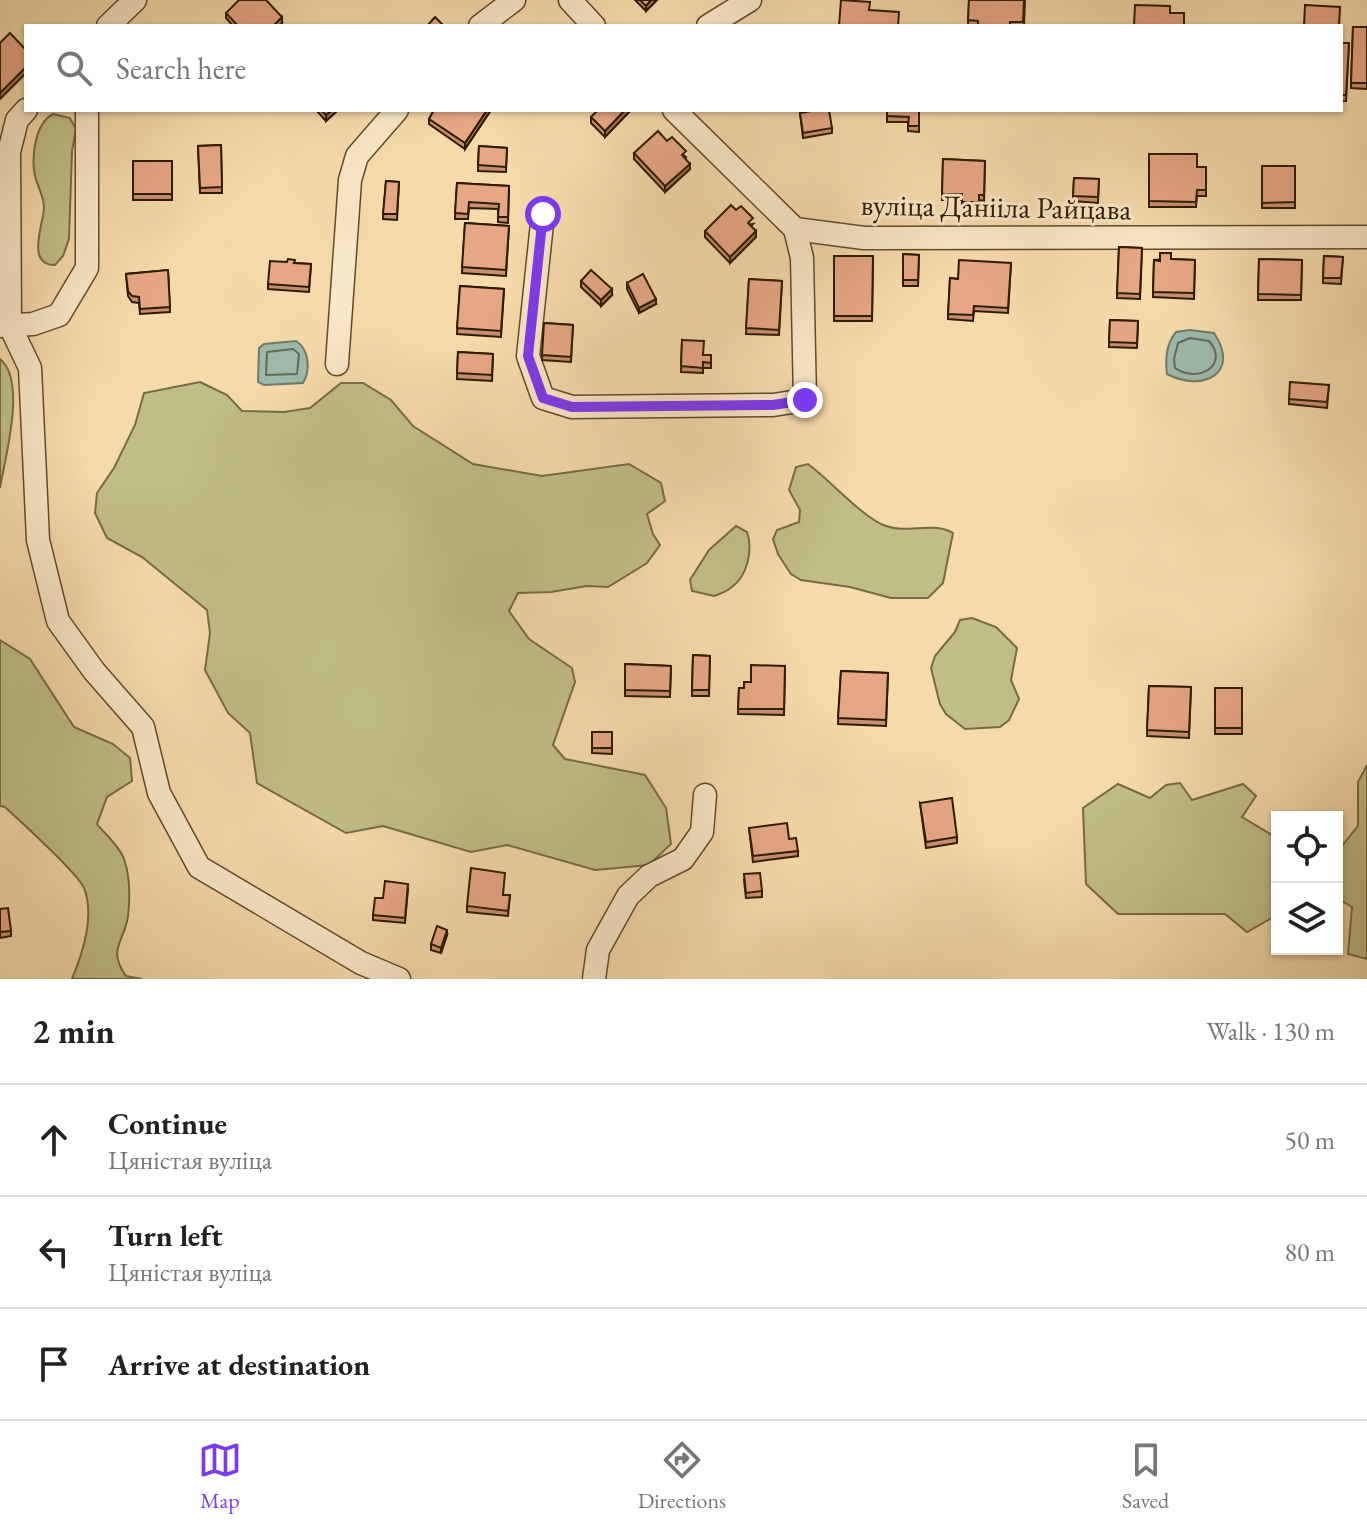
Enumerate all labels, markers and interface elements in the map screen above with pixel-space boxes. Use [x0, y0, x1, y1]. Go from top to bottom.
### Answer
search box [24, 24, 1343, 112]
icon: search [52, 46, 96, 90]
text: Search here [116, 49, 246, 88]
street label: вуліца Данііла Райцава [860, 185, 1132, 228]
route start [525, 196, 561, 232]
route end [787, 382, 823, 418]
map controls [1271, 811, 1343, 955]
button: locate [1271, 811, 1343, 883]
button: layers [1271, 883, 1343, 955]
text: 2 min [32, 1009, 115, 1053]
text: Walk · 130 m [1207, 1014, 1335, 1048]
text: Continue [108, 1104, 227, 1143]
icon: ahead [32, 1118, 76, 1162]
text: 50 m [1285, 1123, 1335, 1157]
text: Цяністая вуліца [108, 1143, 272, 1177]
text: Turn left [108, 1216, 222, 1255]
icon: left [32, 1230, 76, 1274]
text: 80 m [1285, 1235, 1335, 1269]
text: Цяністая вуліца [108, 1255, 272, 1289]
icon: arrive [32, 1342, 76, 1386]
text: Arrive at destination [108, 1345, 370, 1384]
tab: Map [198, 1438, 242, 1515]
tab: Directions [638, 1438, 726, 1515]
tab: Saved [1122, 1438, 1169, 1515]

